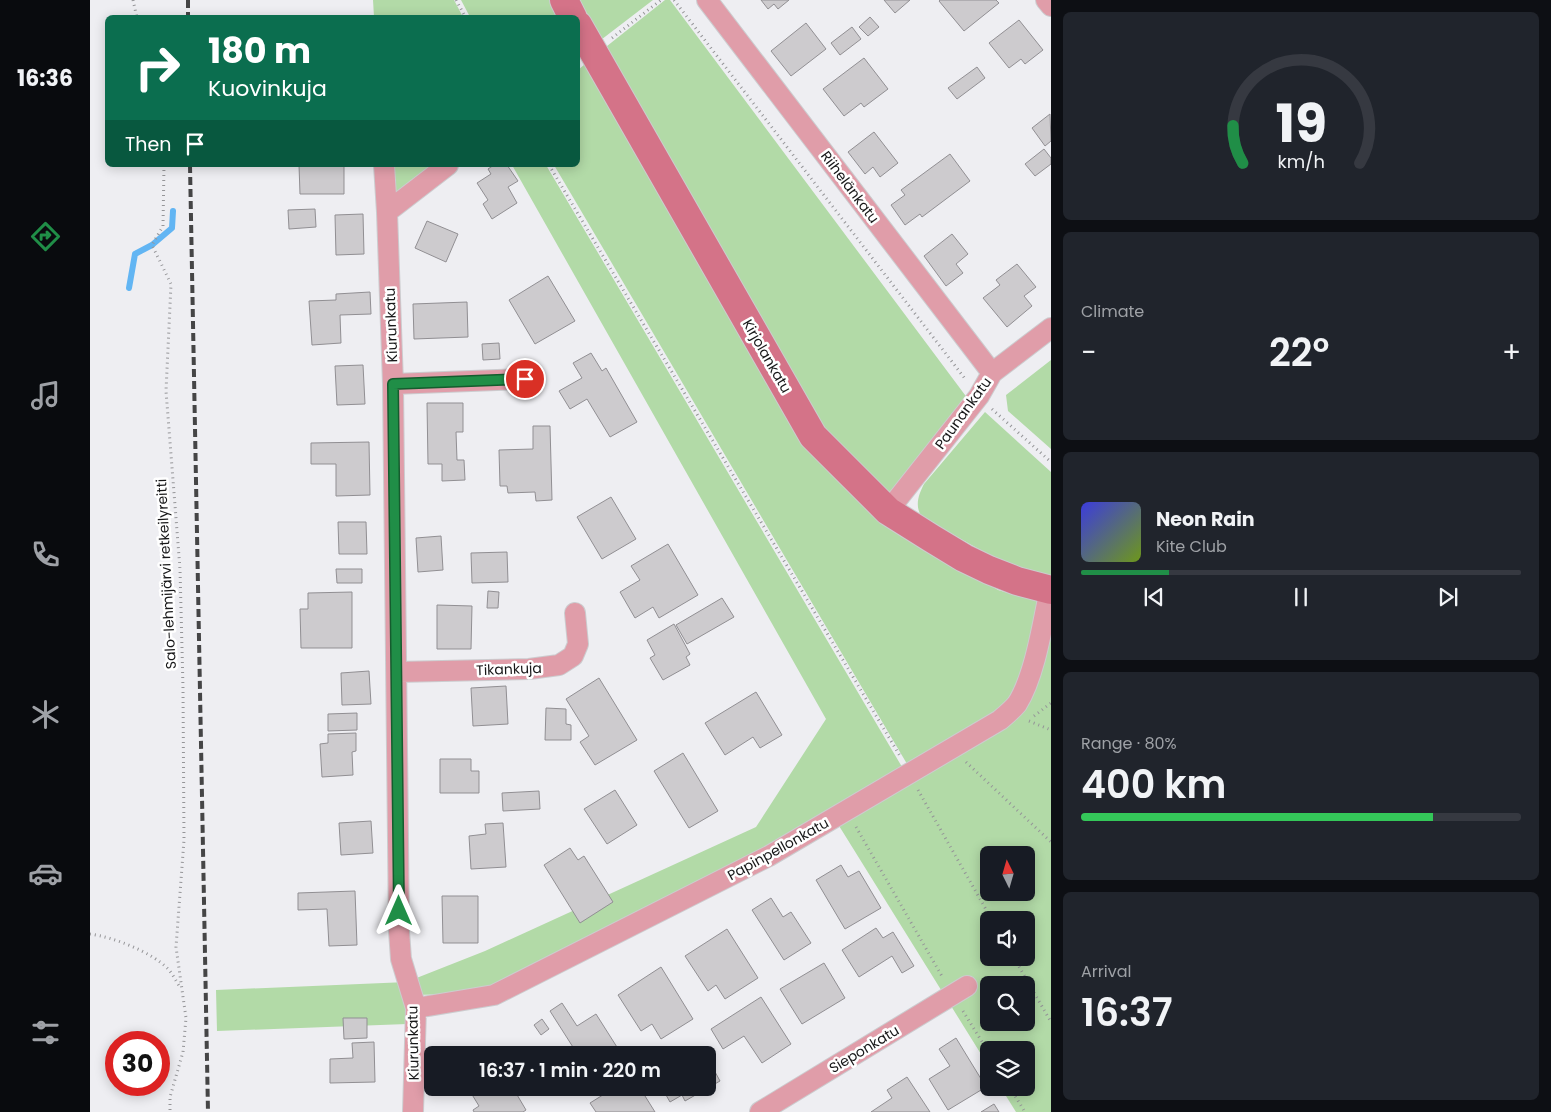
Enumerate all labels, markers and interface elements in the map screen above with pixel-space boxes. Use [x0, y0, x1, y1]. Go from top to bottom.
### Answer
text: 180 m [208, 26, 311, 75]
icon: right [125, 35, 190, 100]
text: 16:36 [17, 63, 73, 94]
text: Kuovinkuja [208, 73, 327, 104]
text: 19 [1275, 87, 1327, 160]
icon: arrive [181, 130, 209, 158]
text: Then [125, 131, 171, 158]
street label: Riihelänkatu [816, 147, 884, 227]
text: km/h [1277, 149, 1325, 174]
icon: directions [28, 219, 63, 254]
street label: Kiurunkatu [380, 287, 402, 363]
text: Climate [1081, 300, 1144, 323]
street label: Kirjolankatu [738, 315, 796, 397]
text: 22° [1269, 326, 1329, 379]
text: − [1081, 333, 1096, 372]
text: + [1502, 333, 1521, 372]
pin [504, 358, 546, 400]
icon: arrive [511, 365, 539, 393]
street label: Paunankatu [930, 373, 996, 453]
icon: music [28, 378, 63, 413]
street label: Salo-lehmijärvi retkeilyreitti [151, 478, 181, 670]
text: Neon Rain [1156, 506, 1255, 533]
text: Kite Club [1156, 535, 1227, 558]
icon: phone [28, 537, 63, 572]
icon: previous [1140, 583, 1168, 611]
icon: pause [1287, 583, 1315, 611]
icon: next [1434, 583, 1462, 611]
street label: Tikankuja [476, 658, 542, 680]
icon: climate [28, 697, 63, 732]
text: Range · 80% [1081, 732, 1177, 755]
text: 400 km [1081, 758, 1226, 811]
street label: Papinpellonkatu [724, 813, 832, 885]
north arrow [980, 846, 1035, 901]
map controls [980, 846, 1035, 1096]
icon: car [28, 856, 63, 891]
position arrow [372, 884, 424, 936]
button: sound [980, 911, 1035, 966]
text: Arrival [1081, 960, 1131, 983]
button: search [980, 976, 1035, 1031]
text: 16:37 [1081, 986, 1173, 1039]
street label: Kiurunkatu [402, 1005, 424, 1081]
icon: filters [28, 1015, 63, 1050]
street label: Sieponkatu [825, 1020, 903, 1078]
speed limit sign: 30 [105, 1031, 170, 1096]
button: layers [980, 1041, 1035, 1096]
text: 16:37 · 1 min · 220 m [479, 1057, 661, 1084]

